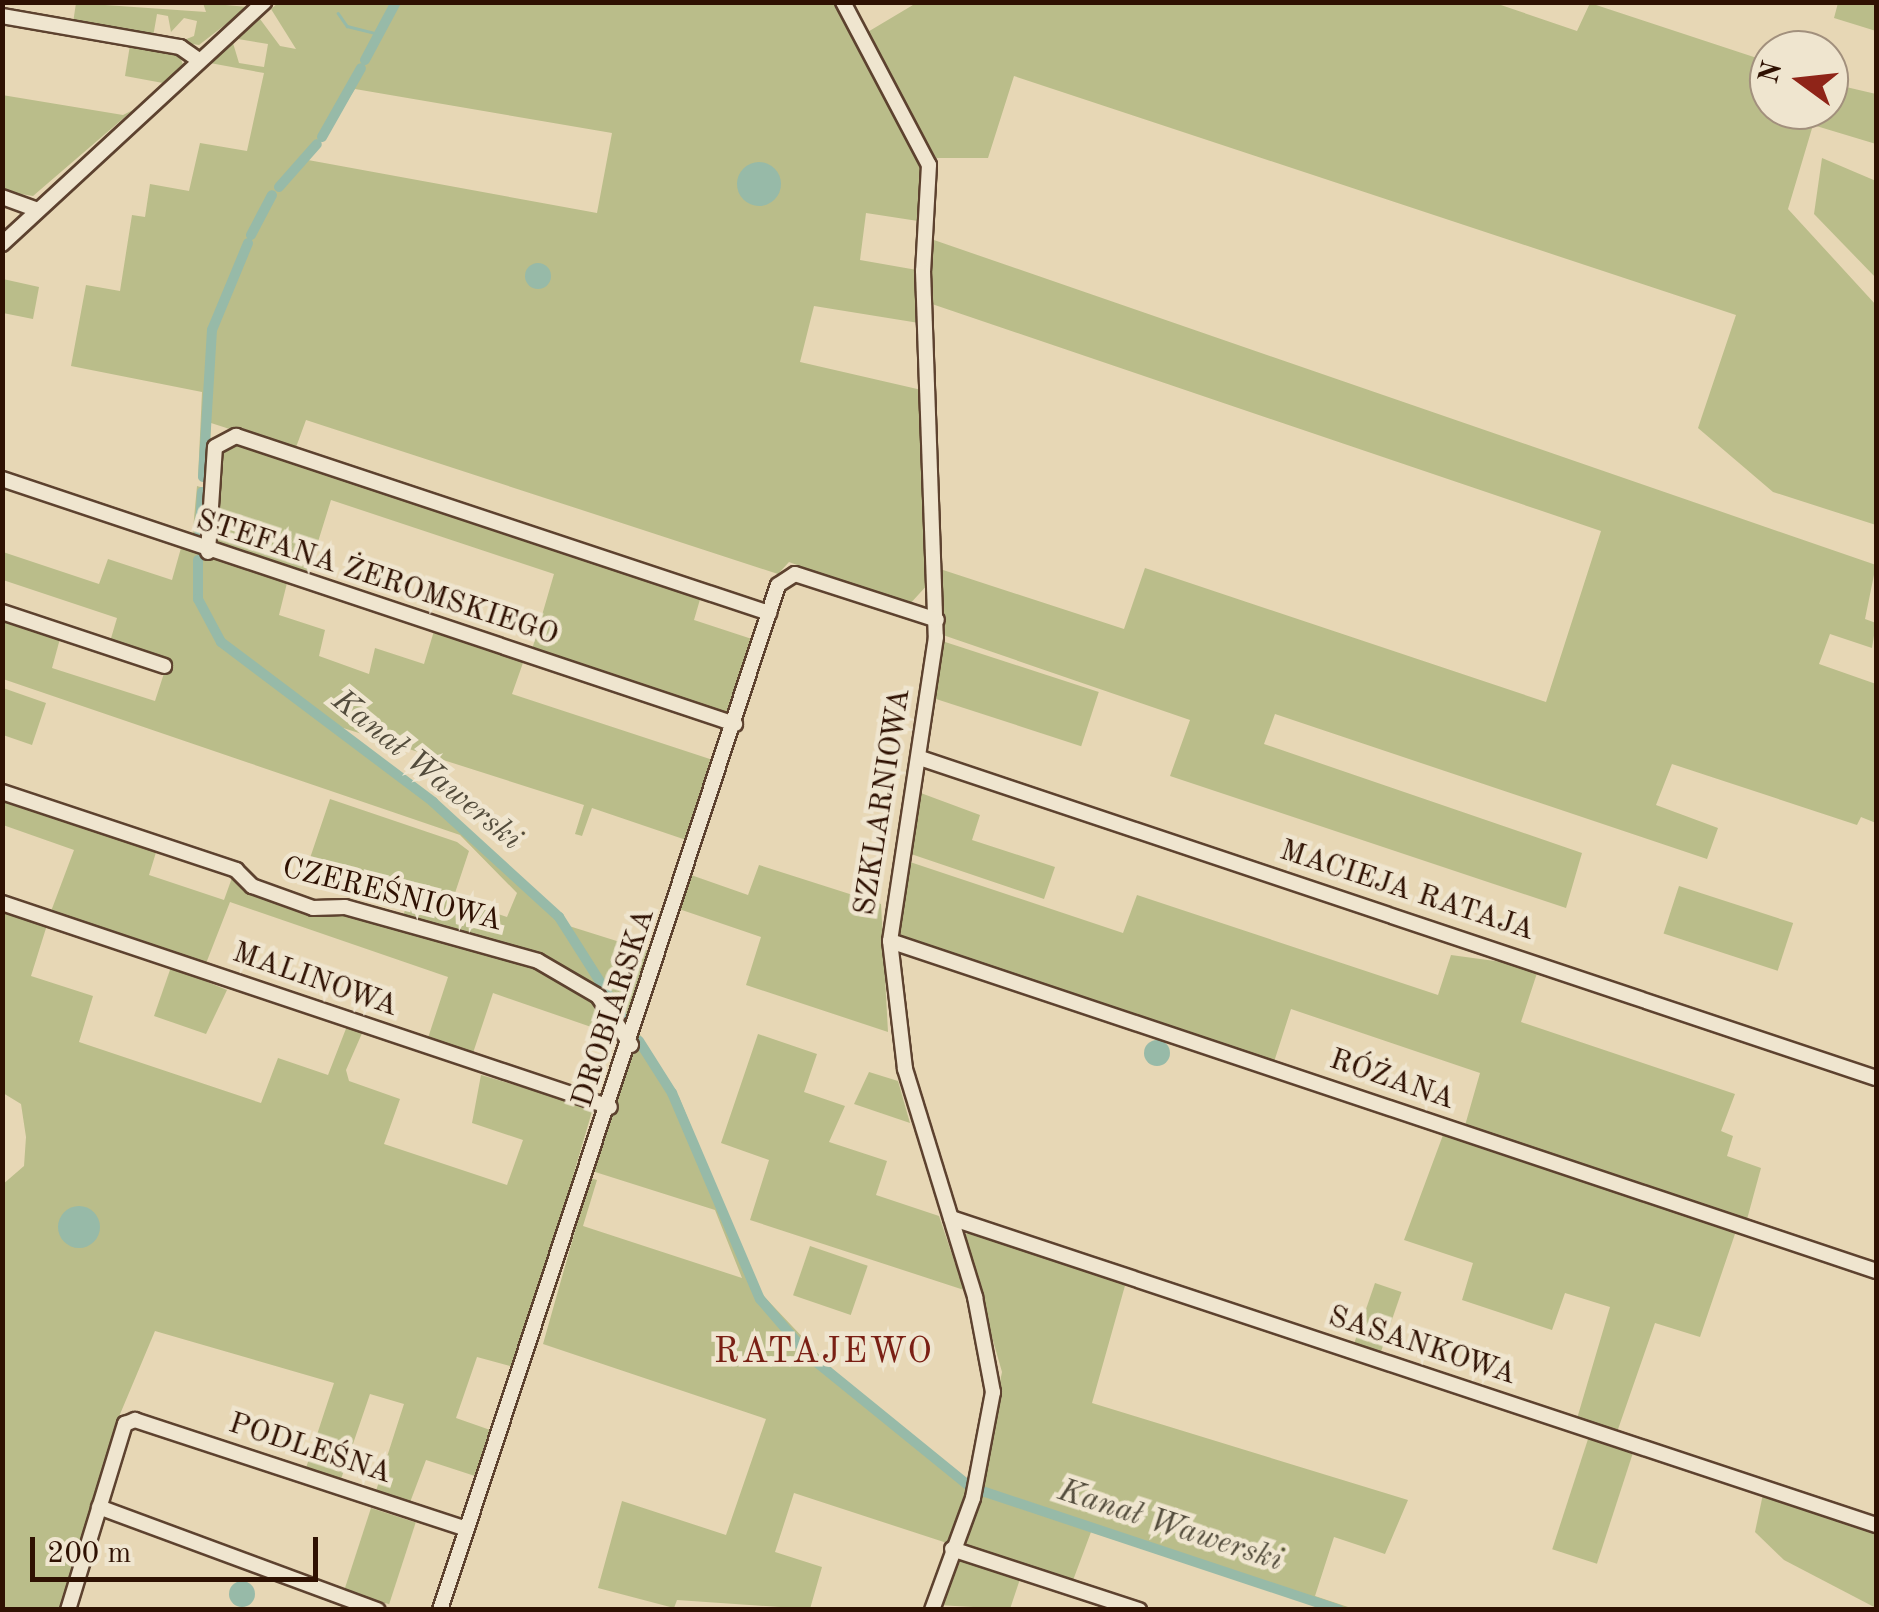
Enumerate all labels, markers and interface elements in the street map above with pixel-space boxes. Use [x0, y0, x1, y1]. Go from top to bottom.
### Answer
north arrow [1749, 30, 1849, 130]
text: N [1756, 59, 1788, 87]
street label: STEFANA ŻEROMSKIEGO [191, 502, 563, 654]
water label: Kanał Wawerski [323, 683, 529, 859]
street label: SZKLARNIOWA [847, 686, 919, 918]
street label: MACIEJA RATAJA [1275, 833, 1539, 949]
street label: CZEREŚNIOWA [278, 850, 506, 940]
street label: DROBIARSKA [565, 904, 663, 1112]
street label: MALINOWA [228, 935, 402, 1025]
street label: RÓŻANA [1325, 1042, 1459, 1118]
street label: SASANKOWA [1324, 1299, 1520, 1393]
district label: RATAJEWO [714, 1332, 934, 1374]
street label: PODLEŚNA [224, 1406, 396, 1492]
water label: Kanał Wawerski [1053, 1473, 1287, 1581]
scale bar [35, 1517, 322, 1579]
text: 200 m [47, 1539, 131, 1569]

